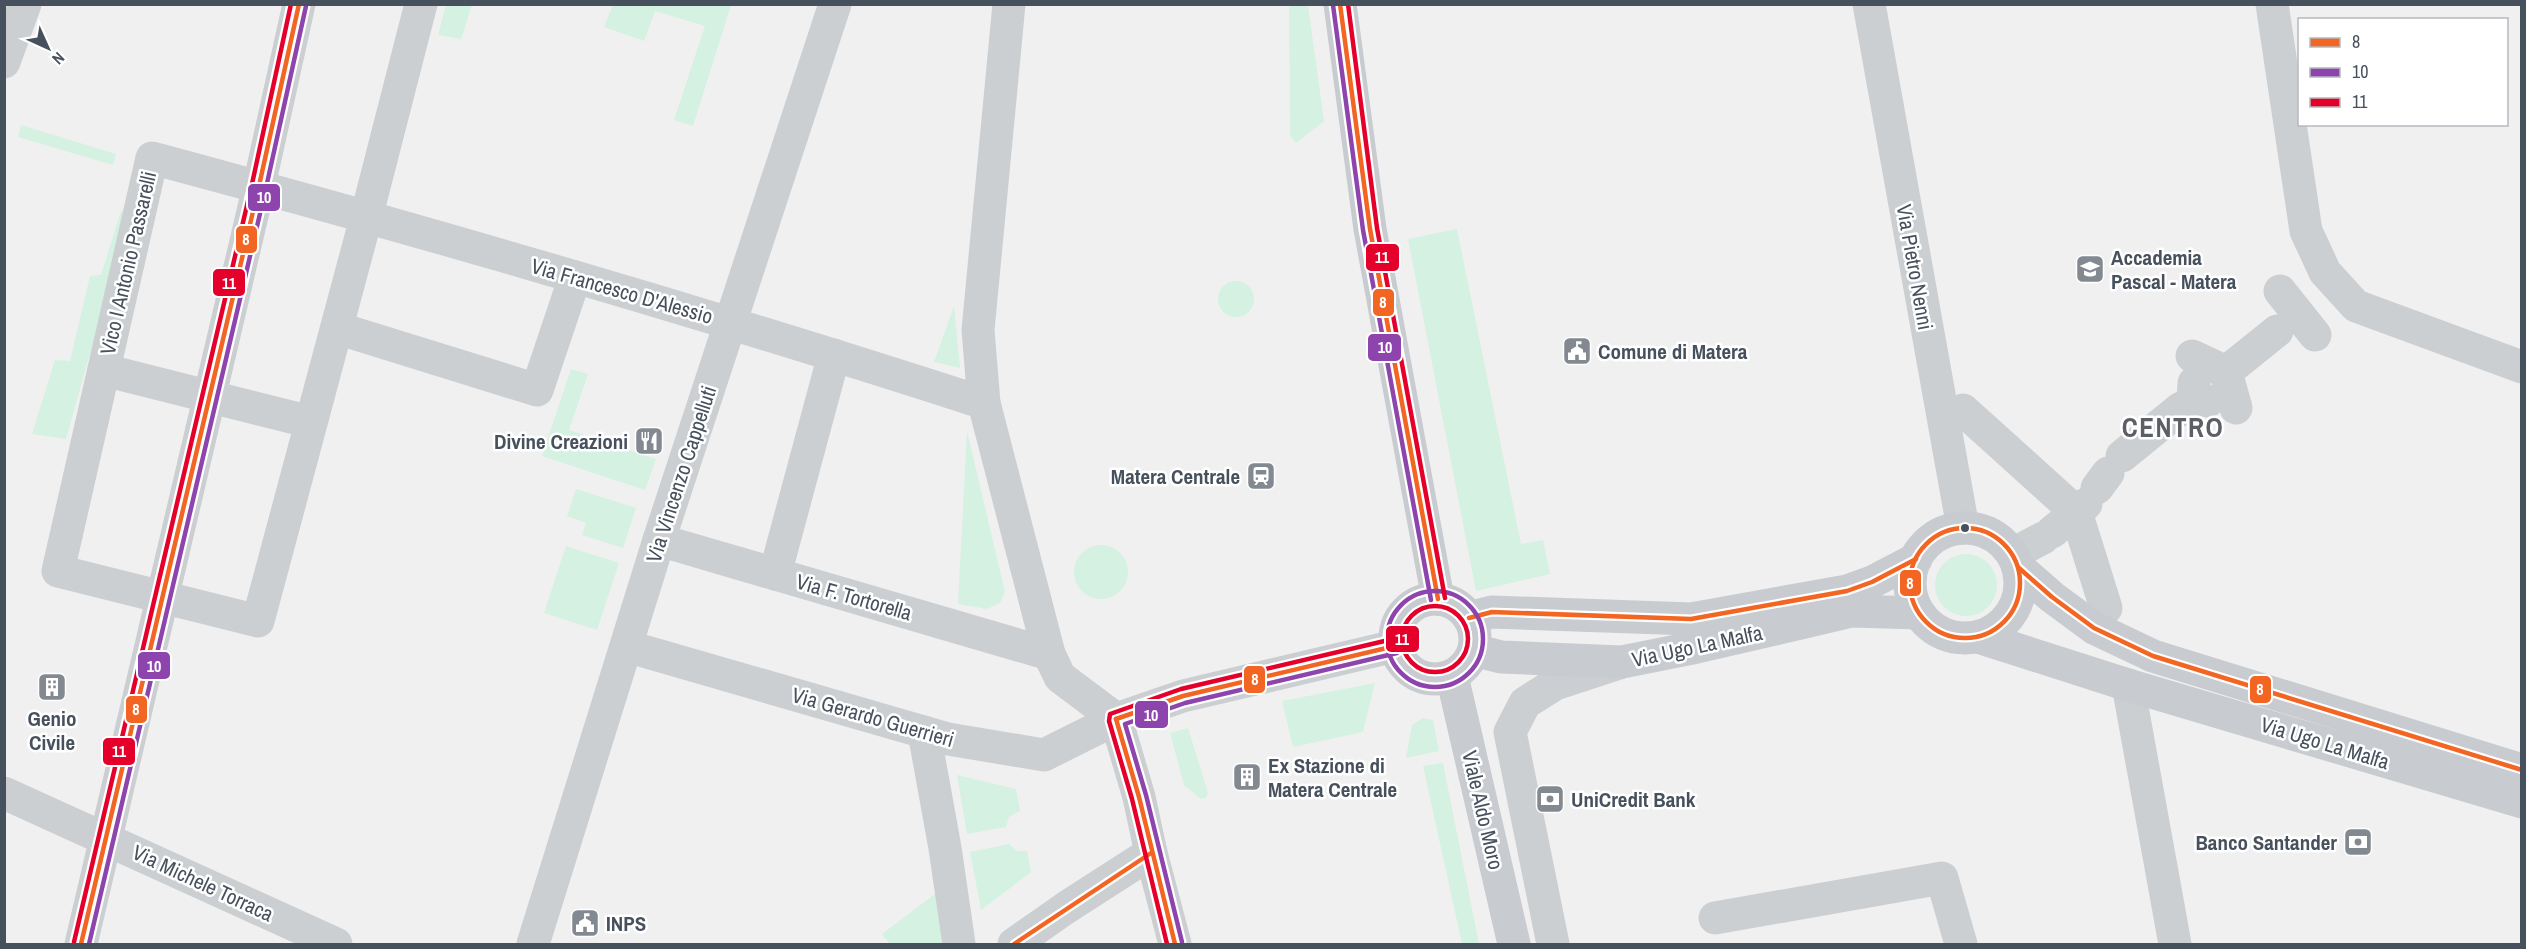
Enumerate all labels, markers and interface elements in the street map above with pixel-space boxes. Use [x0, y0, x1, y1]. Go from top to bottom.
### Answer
north arrow [18, 18, 78, 78]
legend [2298, 18, 2508, 126]
text: 8 [2352, 29, 2360, 54]
text: N [47, 47, 70, 70]
text: 10 [2352, 59, 2368, 84]
text: 11 [2352, 89, 2368, 114]
street label: Vico I Antonio Passarelli [93, 168, 163, 358]
line badge: 10 [247, 183, 281, 212]
text: 10 [257, 186, 271, 208]
street label: Via Pietro Nenni [1890, 202, 1940, 332]
line badge: 8 [235, 225, 258, 254]
text: 8 [242, 228, 250, 250]
line badge: 11 [1365, 243, 1400, 272]
place label: Accademia Pascal - Matera [2111, 243, 2237, 296]
text: 11 [1375, 246, 1390, 268]
street label: Via Francesco D'Alessio [528, 251, 716, 331]
school or university icon: Accademia Pascal - Matera [2074, 253, 2106, 285]
line badge: 11 [212, 268, 246, 297]
text: 11 [222, 272, 237, 294]
line badge: 8 [1372, 288, 1395, 317]
text: 8 [1379, 291, 1387, 313]
line badge: 10 [1367, 333, 1402, 362]
public building icon: Comune di Matera [1561, 335, 1593, 367]
text: 10 [1378, 336, 1392, 358]
place label: Comune di Matera [1598, 337, 1748, 366]
street label: Via Vincenzo Cappelluti [639, 382, 723, 566]
district label: CENTRO [2122, 409, 2224, 445]
restaurant icon: Divine Creazioni [633, 425, 665, 457]
place label: Divine Creazioni [494, 427, 628, 456]
station icon: Matera Centrale [1245, 460, 1277, 492]
place label: Matera Centrale [1111, 462, 1240, 491]
unlabelled marker [1959, 522, 1971, 534]
street label: Via F. Tortorella [793, 567, 916, 627]
line badge: 8 [1899, 569, 1922, 597]
text: 8 [1906, 572, 1914, 594]
street label: Via Ugo La Malfa [1629, 618, 1765, 674]
line badge: 11 [1385, 625, 1420, 653]
text: 11 [1395, 628, 1410, 650]
line badge: 10 [137, 651, 171, 680]
text: 10 [147, 655, 161, 677]
line badge: 8 [1243, 665, 1266, 694]
text: 8 [1251, 668, 1259, 690]
building icon: Genio Civile [36, 671, 68, 703]
line badge: 8 [2249, 675, 2272, 704]
text: 8 [2256, 678, 2264, 700]
street label: Via Gerardo Guerrieri [789, 680, 957, 754]
line badge: 8 [125, 695, 148, 724]
text: 8 [132, 698, 140, 720]
line badge: 10 [1134, 700, 1169, 729]
place label: Genio Civile [28, 704, 76, 757]
text: 10 [1144, 704, 1158, 726]
street label: Via Ugo La Malfa [2257, 710, 2393, 776]
line badge: 11 [102, 737, 136, 766]
text: 11 [112, 740, 127, 762]
street label: Viale Aldo Moro [1455, 748, 1511, 872]
place label: Ex Stazione di Matera Centrale [1268, 751, 1397, 804]
building icon: Ex Stazione di Matera Centrale [1231, 761, 1263, 793]
bank icon: UniCredit Bank [1534, 783, 1566, 815]
place label: UniCredit Bank [1571, 785, 1696, 814]
bank icon: Banco Santander [2342, 826, 2374, 858]
place label: Banco Santander [2195, 828, 2337, 857]
street label: Via Michele Torraca [128, 838, 279, 929]
public building icon: INPS [569, 907, 601, 939]
place label: INPS [606, 909, 646, 938]

